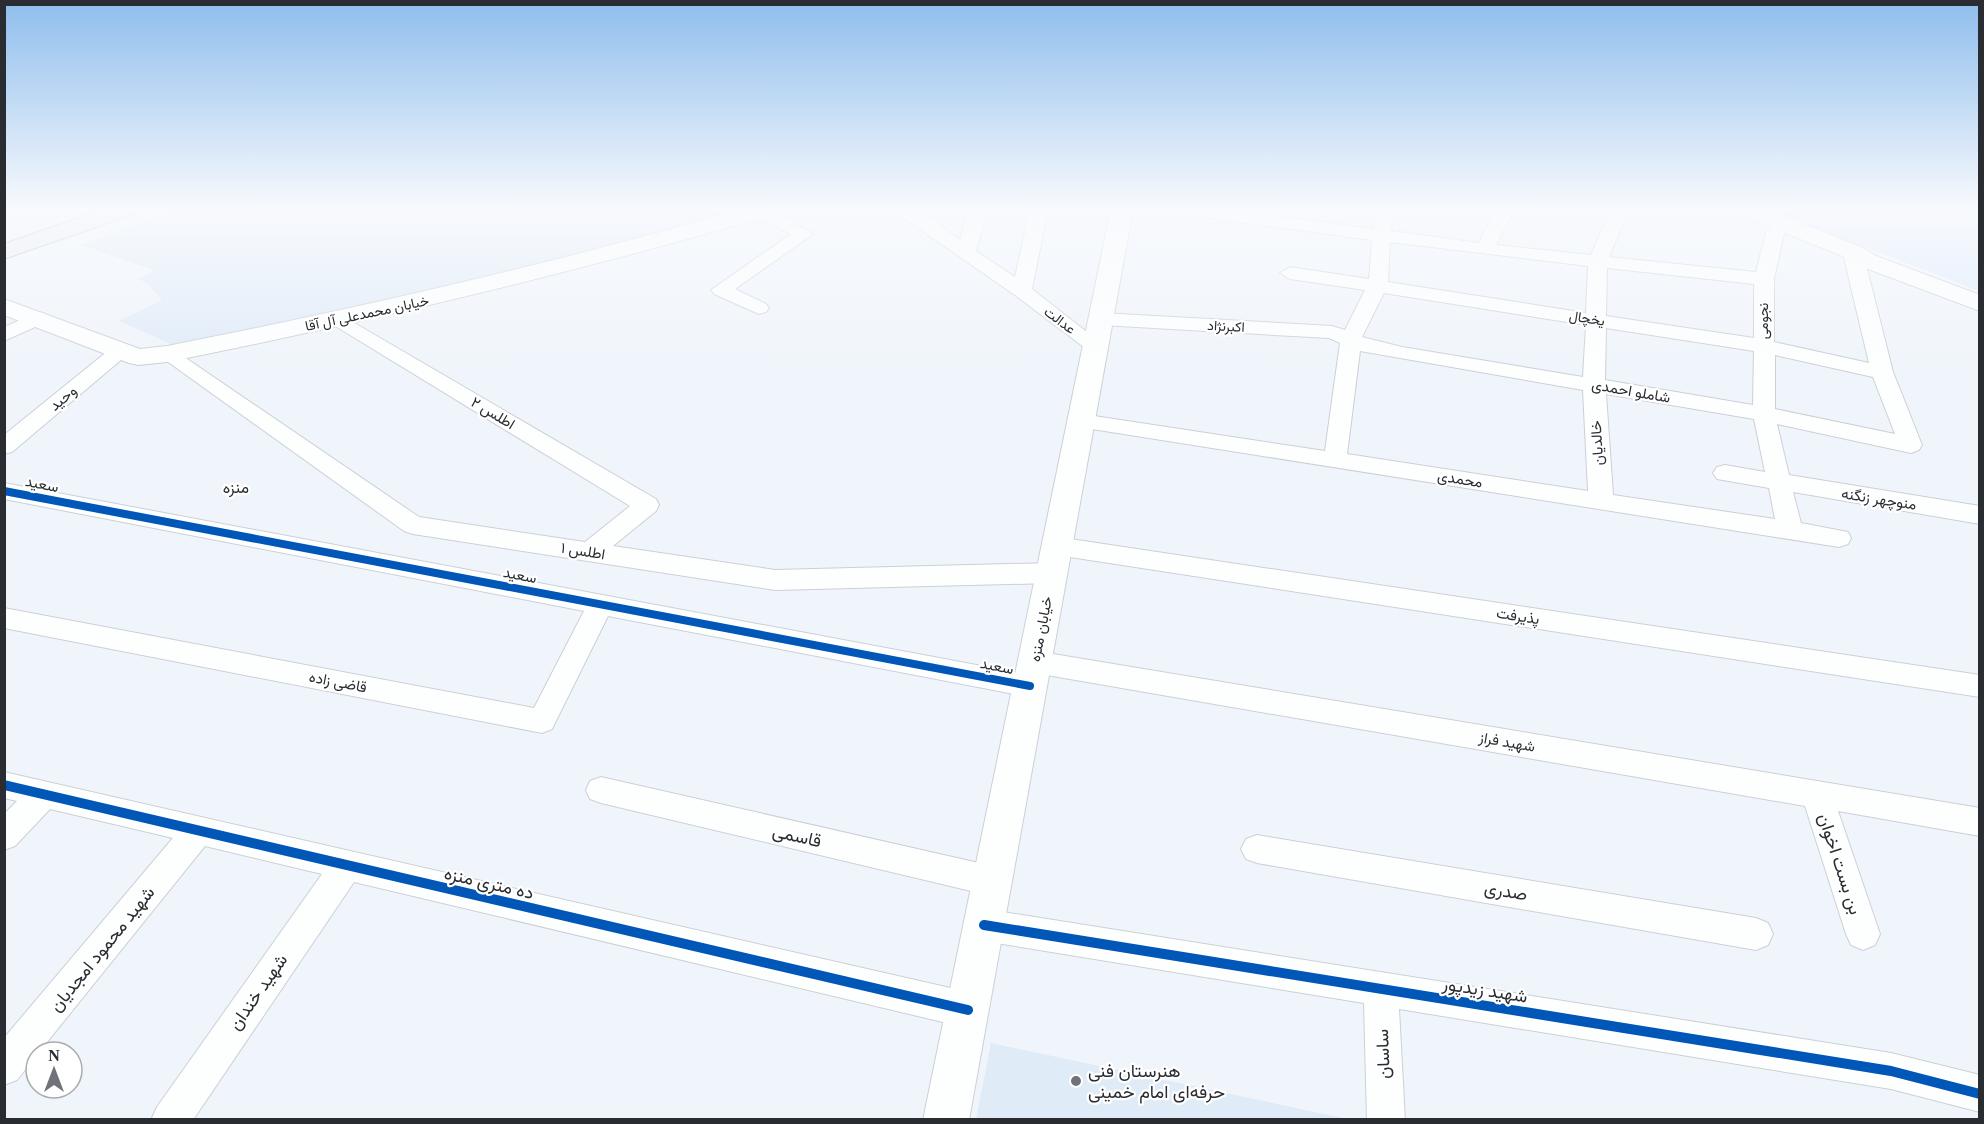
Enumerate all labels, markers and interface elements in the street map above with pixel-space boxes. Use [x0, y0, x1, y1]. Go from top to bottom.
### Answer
street label: خیابان محمدعلی آل آقا [304, 293, 431, 336]
street label: نجومی [1756, 303, 1772, 339]
street label: عدالت [1041, 304, 1078, 337]
street label: یخچال [1568, 308, 1606, 331]
street label: اکبرنژاد [1207, 318, 1245, 336]
street label: شاملو احمدی [1590, 376, 1672, 408]
street label: وحید [46, 382, 80, 415]
street label: اطلس ۲ [467, 394, 518, 434]
street label: خالدیان [1588, 420, 1607, 466]
street label: محمدی [1436, 468, 1484, 492]
street label: سعید [24, 473, 60, 496]
district label: منزه [223, 479, 249, 498]
street label: منوچهر زنگنه [1840, 485, 1918, 515]
street label: اطلس ۱ [559, 540, 606, 564]
street label: سعید [502, 564, 538, 587]
street label: خیابان منزه [1027, 595, 1056, 663]
street label: پذیرفت [1495, 605, 1541, 629]
street label: سعید [979, 655, 1015, 678]
street label: قاضی زاده [307, 669, 368, 697]
street label: شهید فراز [1477, 729, 1536, 756]
street label: بن بست اخوان [1813, 811, 1866, 917]
street label: قاسمی [770, 821, 823, 852]
street label: ده متری منزه [442, 863, 536, 904]
street label: صدری [1483, 877, 1529, 906]
street label: شهید محمود امجدیان [45, 882, 159, 1016]
street label: شهید خندان [225, 950, 292, 1034]
street label: شهید زیدپور [1440, 973, 1529, 1009]
street label: ساسان [1372, 1029, 1394, 1079]
north arrow [24, 1040, 84, 1100]
text: N [48, 1047, 60, 1064]
place label: هنرستان فنی حرفه‌ای امام خمینی [1088, 1061, 1225, 1104]
marker: هنرستان فنی حرفه‌ای امام خمینی [1069, 1074, 1083, 1088]

